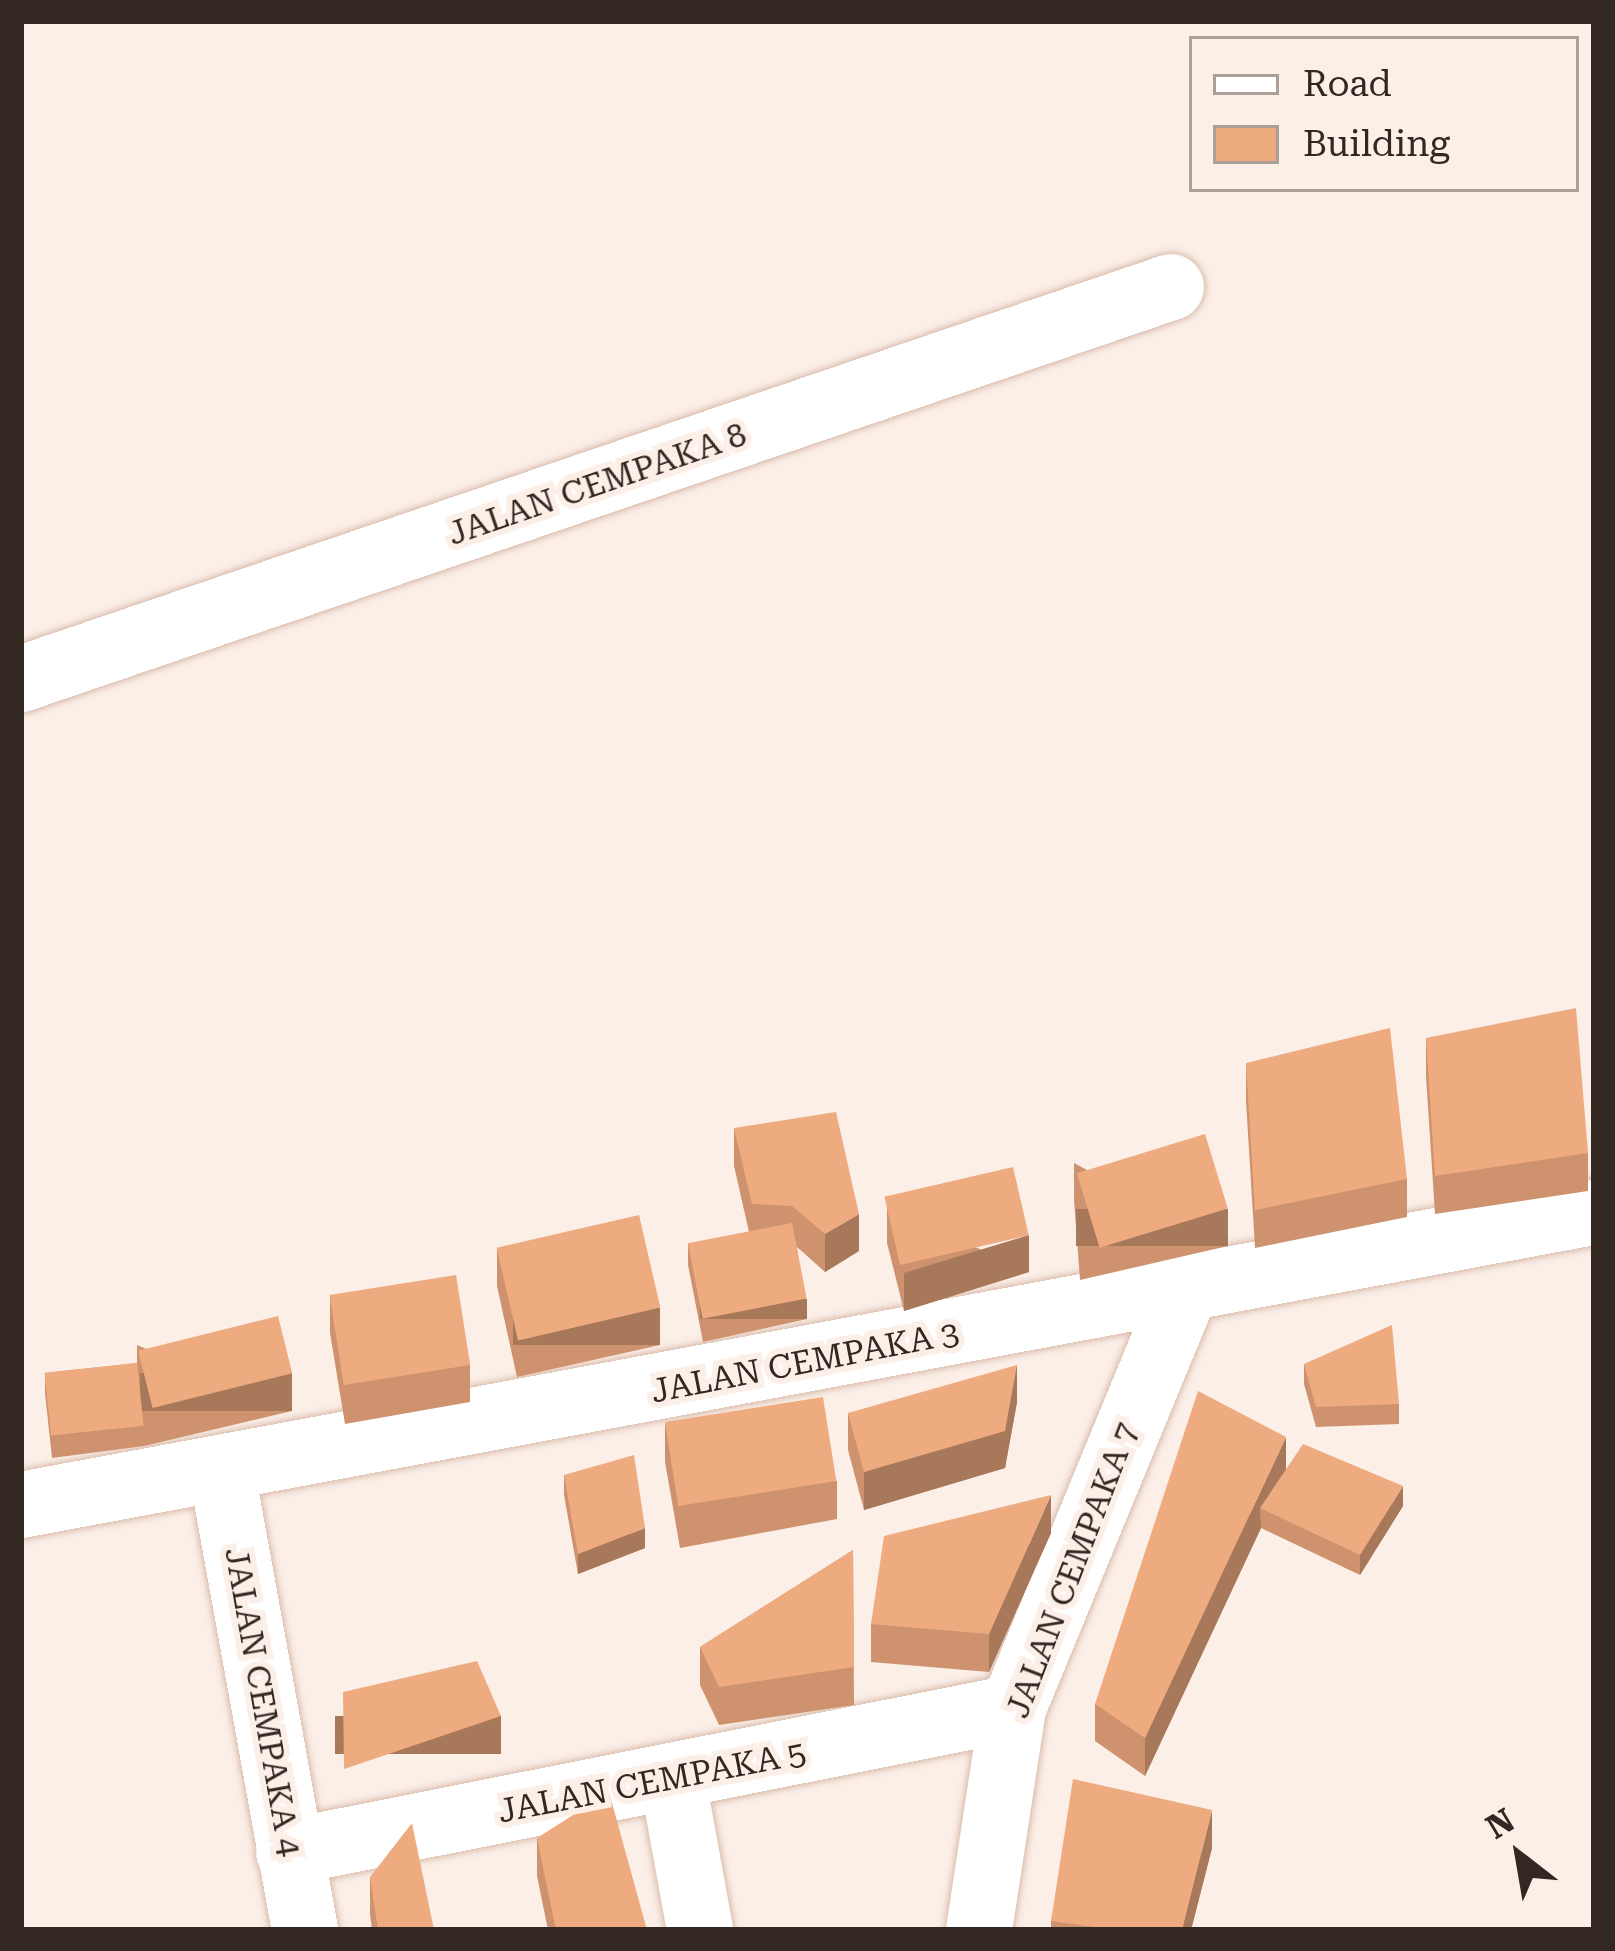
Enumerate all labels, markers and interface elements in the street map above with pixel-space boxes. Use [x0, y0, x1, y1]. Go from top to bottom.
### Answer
legend [1189, 36, 1579, 192]
text: Road [1303, 63, 1391, 105]
text: Building [1303, 123, 1450, 165]
street label: JALAN CEMPAKA 8 [443, 414, 751, 554]
street label: JALAN CEMPAKA 3 [648, 1313, 962, 1411]
street label: JALAN CEMPAKA 7 [997, 1417, 1147, 1723]
street label: JALAN CEMPAKA 4 [216, 1544, 310, 1860]
street label: JALAN CEMPAKA 5 [495, 1733, 809, 1831]
north arrow [1459, 1795, 1579, 1915]
text: N [1479, 1800, 1521, 1847]

